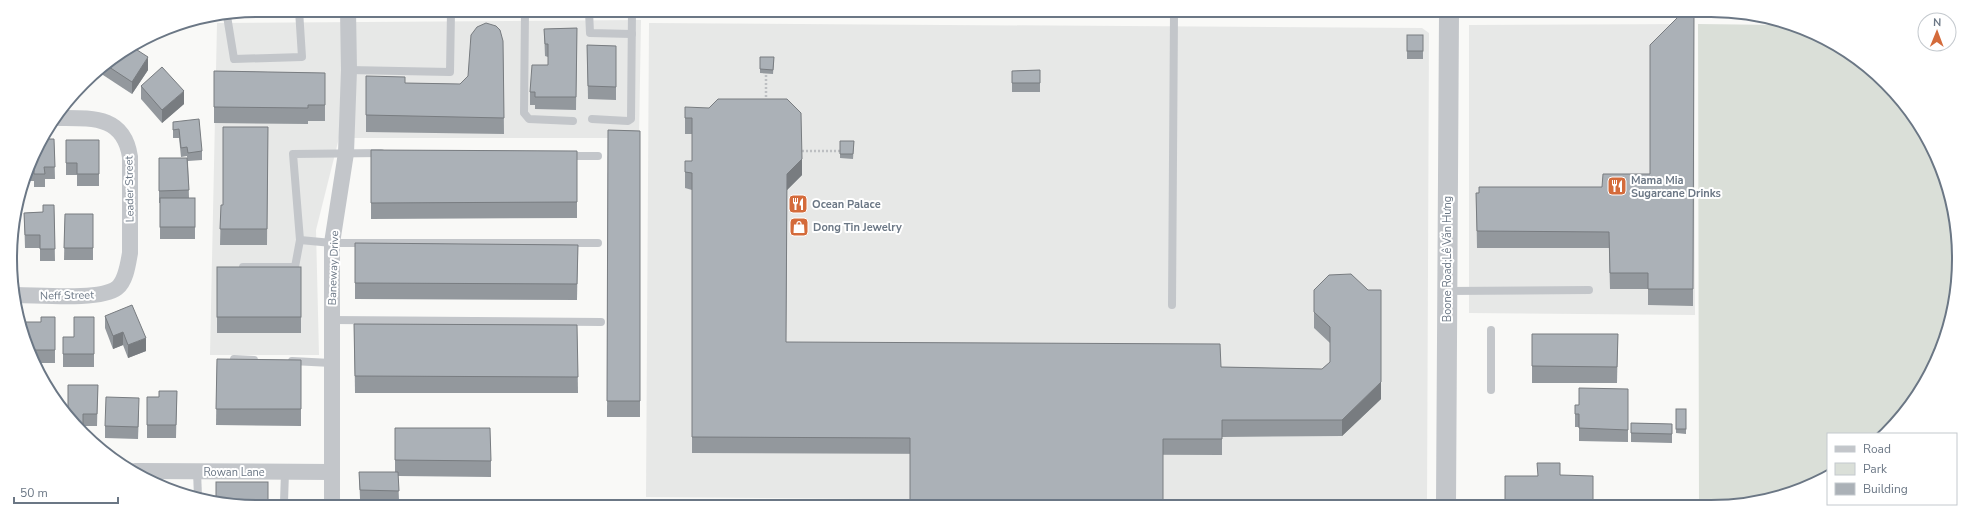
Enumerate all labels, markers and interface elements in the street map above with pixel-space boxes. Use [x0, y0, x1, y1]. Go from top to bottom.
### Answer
north arrow [1917, 12, 1957, 52]
text: N [1933, 15, 1941, 30]
street label: Leader Street [121, 155, 138, 222]
place label: Mama Mia Sugarcane Drinks [1631, 173, 1721, 201]
restaurant icon: Mama Mia Sugarcane Drinks [1606, 175, 1628, 197]
restaurant icon: Ocean Palace [787, 193, 809, 215]
street label: Boone Road;Lê Văn Hưng [1440, 196, 1455, 322]
place label: Ocean Palace [812, 197, 881, 212]
shop icon: Dong Tin Jewelry [788, 216, 810, 238]
place label: Dong Tin Jewelry [813, 220, 902, 235]
street label: Baneway Drive [325, 230, 342, 306]
street label: Neff Street [40, 288, 94, 303]
legend [1827, 433, 1957, 505]
text: Road [1863, 441, 1891, 457]
text: Park [1863, 461, 1888, 477]
street label: Rowan Lane [203, 465, 265, 480]
scale bar [14, 479, 118, 505]
text: Building [1863, 481, 1908, 497]
text: 50 m [20, 485, 48, 501]

